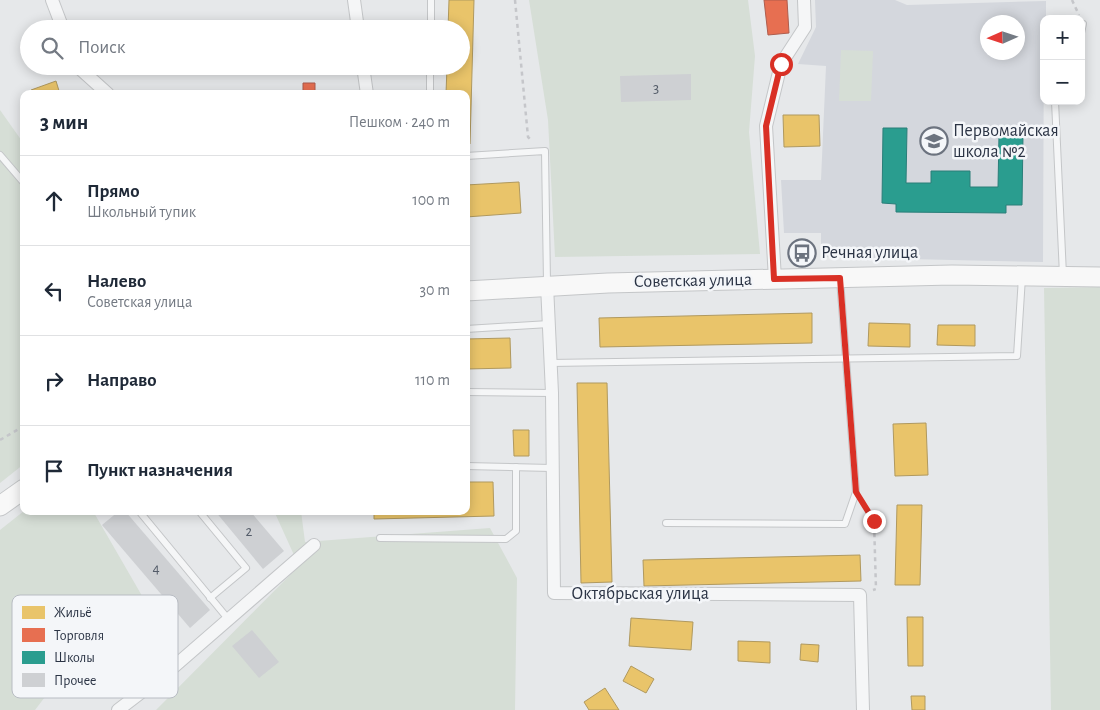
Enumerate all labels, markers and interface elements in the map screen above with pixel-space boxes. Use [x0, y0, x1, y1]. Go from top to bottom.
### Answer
north arrow [980, 15, 1025, 60]
map controls [1040, 15, 1085, 105]
button: + [1040, 15, 1085, 60]
search box [20, 20, 470, 75]
icon: search [38, 34, 66, 62]
text: Поиск [78, 38, 125, 57]
route start [770, 53, 793, 76]
button: − [1040, 60, 1085, 105]
house number: 3 [653, 81, 659, 96]
text: 3 мин [40, 112, 88, 133]
text: Пешком · 240 m [349, 114, 450, 130]
place label: Первомайская школа №2 [953, 122, 1059, 161]
school or university icon: Первомайская школа №2 [919, 126, 949, 156]
text: Прямо [87, 182, 140, 201]
icon: ahead [40, 187, 68, 215]
text: 100 m [412, 192, 450, 208]
text: Школьный тупик [87, 204, 196, 220]
bus stop icon: Речная улица [787, 238, 817, 268]
place label: Речная улица [821, 244, 918, 262]
street label: Советская улица [634, 271, 752, 291]
text: Налево [87, 272, 146, 291]
icon: left [40, 277, 68, 305]
text: 30 m [420, 282, 450, 298]
text: Советская улица [87, 294, 192, 310]
icon: right [40, 367, 68, 395]
text: Направо [87, 371, 157, 390]
text: 110 m [415, 372, 450, 388]
icon: arrive [40, 457, 68, 485]
text: Пункт назначения [87, 461, 233, 480]
route end [863, 510, 886, 533]
house number: 2 [246, 524, 253, 539]
house number: 4 [152, 561, 160, 576]
street label: Октябрьская улица [571, 584, 709, 603]
legend [12, 595, 178, 698]
text: Жильё [54, 606, 92, 620]
text: Торговля [54, 629, 104, 643]
text: Школы [54, 651, 95, 665]
text: Прочее [54, 674, 97, 688]

